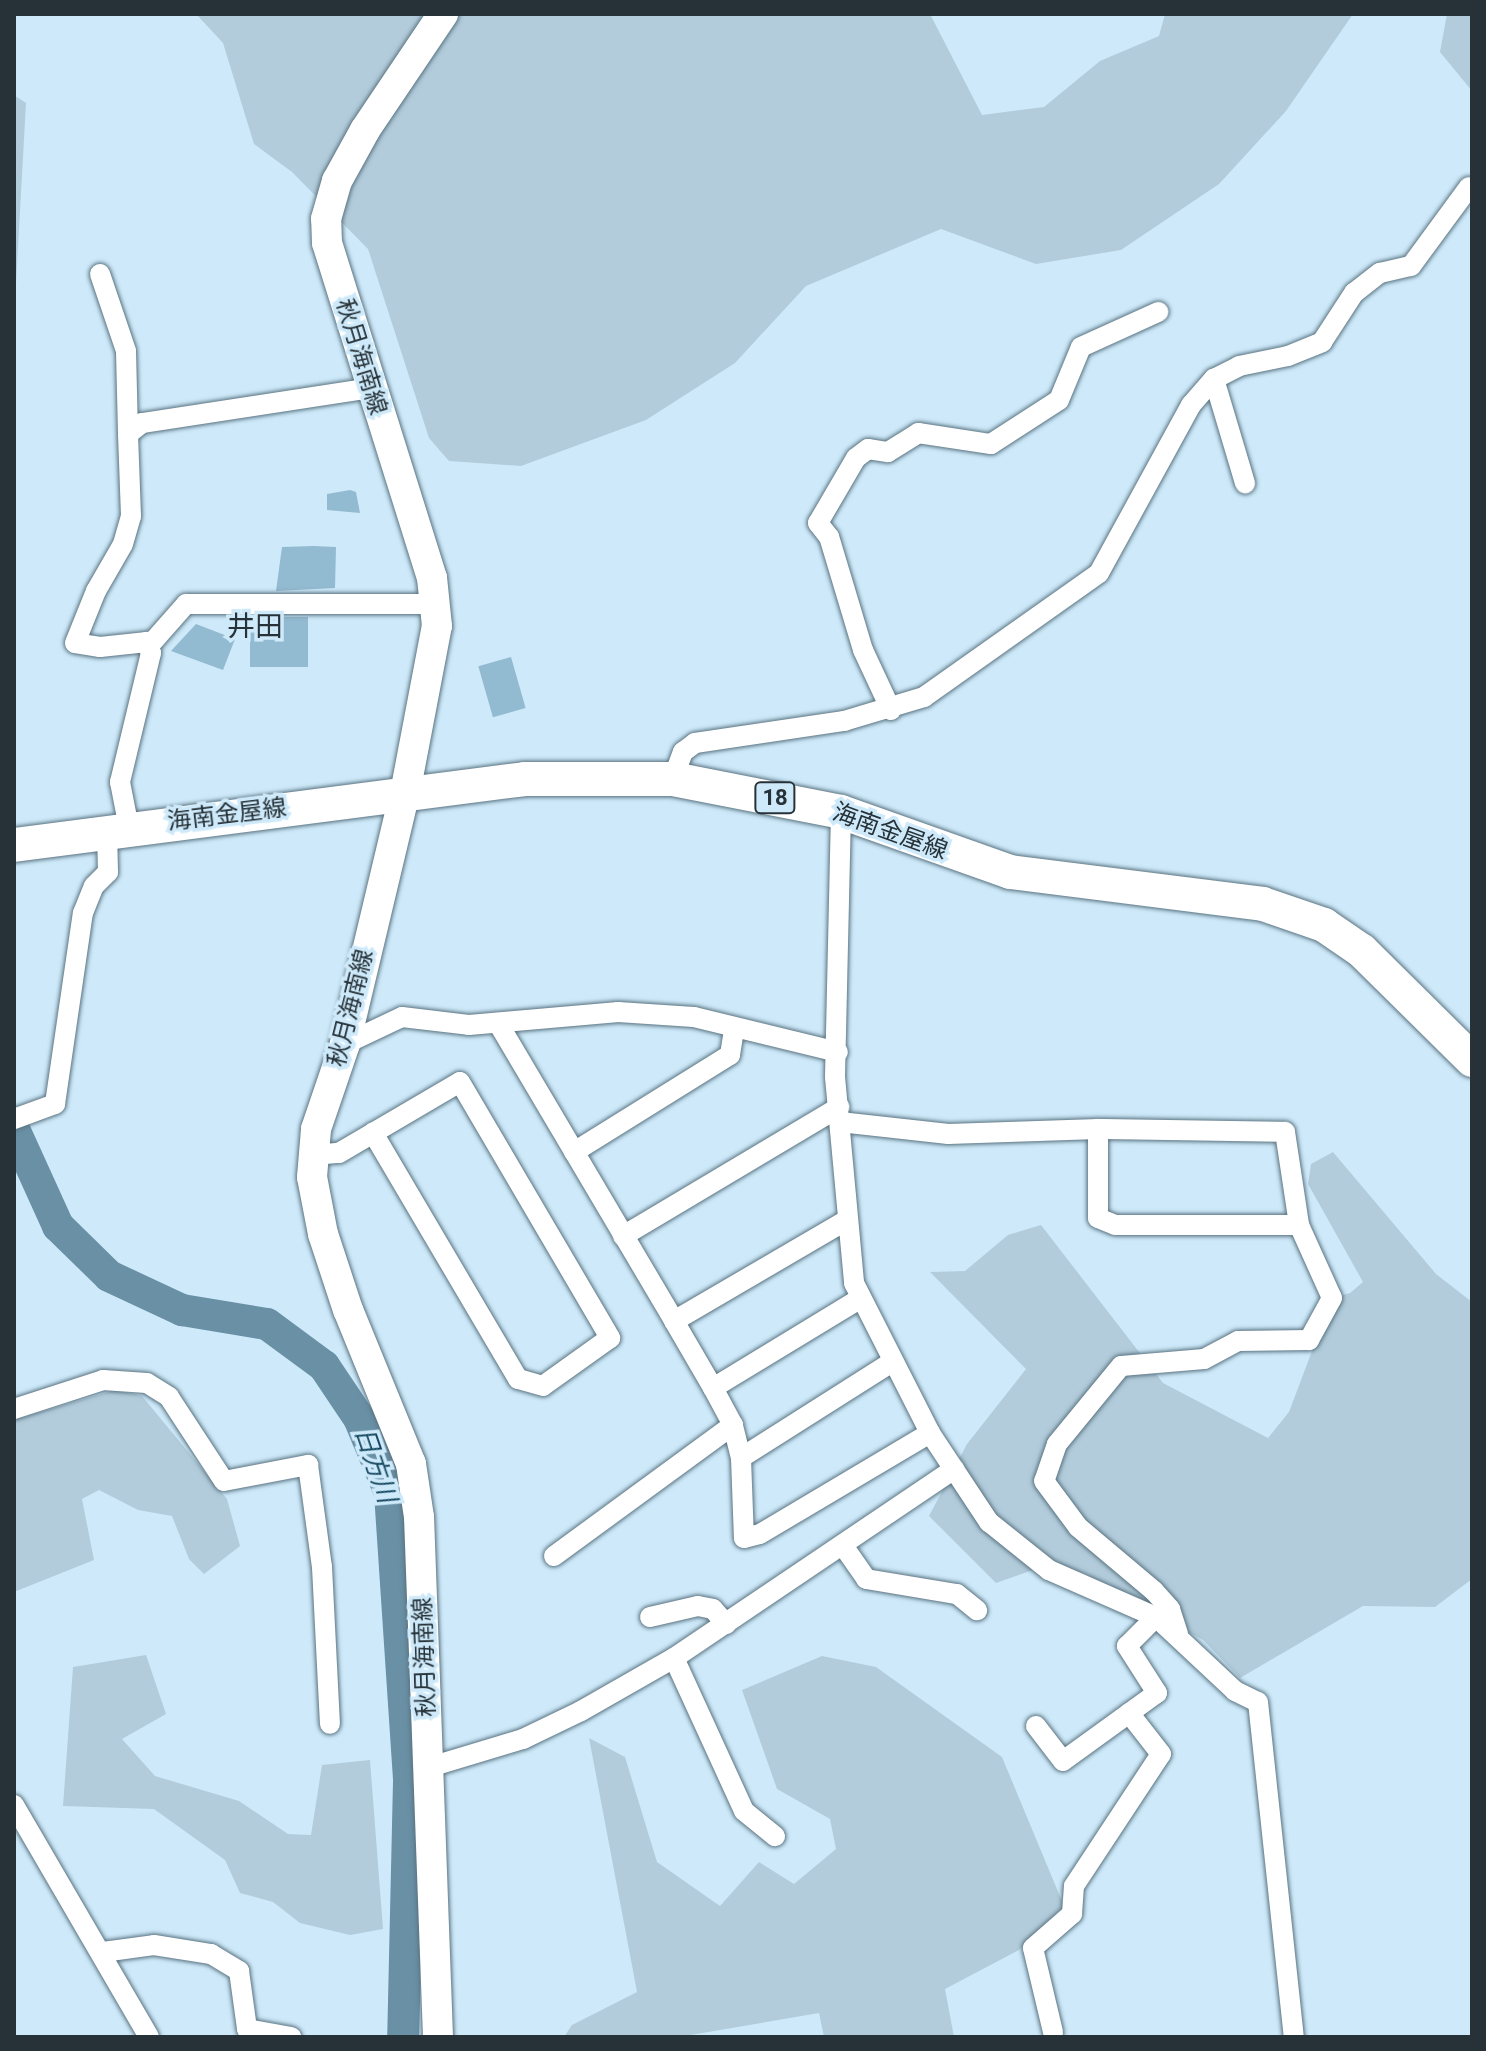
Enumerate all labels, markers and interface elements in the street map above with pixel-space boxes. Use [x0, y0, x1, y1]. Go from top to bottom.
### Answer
street label: 秋月海南線 [330, 295, 392, 419]
district label: 井田 [227, 610, 283, 644]
road number: 18 [753, 780, 797, 816]
street label: 海南金屋線 [166, 793, 288, 837]
street label: 海南金屋線 [829, 798, 951, 866]
street label: 秋月海南線 [323, 946, 379, 1070]
water label: 日方川 [348, 1423, 402, 1507]
street label: 秋月海南線 [409, 1597, 441, 1717]

